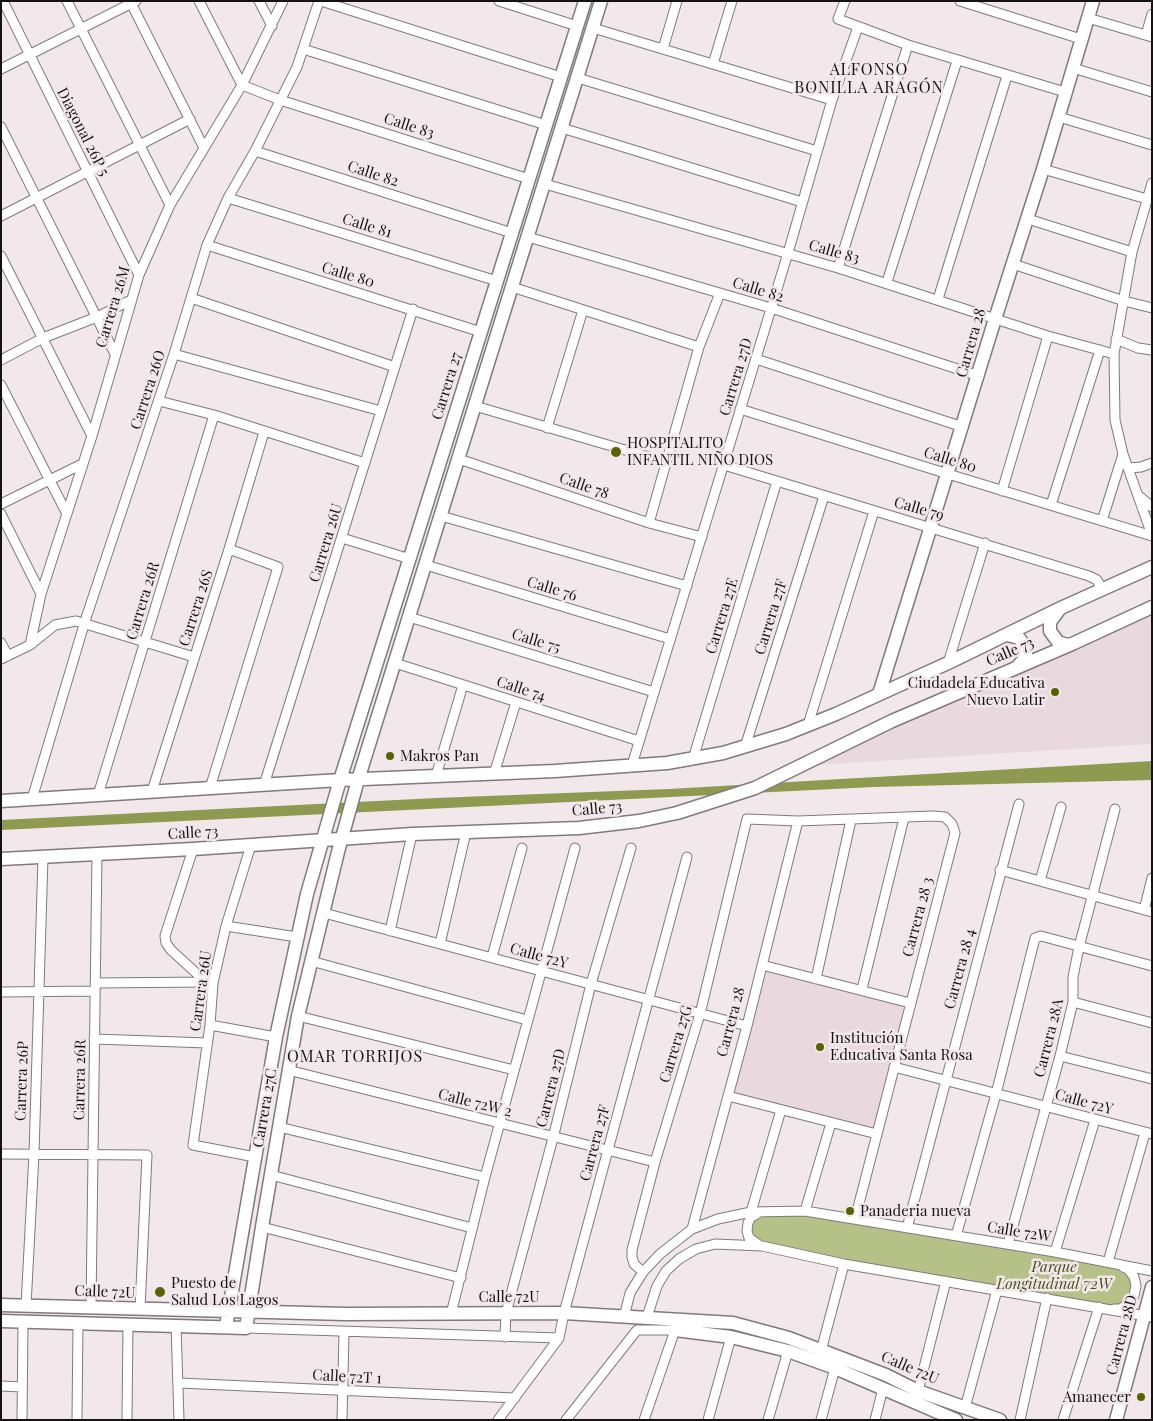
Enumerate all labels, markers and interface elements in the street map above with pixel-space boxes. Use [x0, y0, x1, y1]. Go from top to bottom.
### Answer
district label: ALFONSO BONILLA ARAGÓN [792, 60, 946, 98]
street label: Diagonal 26P 5 [53, 85, 113, 179]
street label: Calle 83 [382, 109, 436, 143]
street label: Calle 82 [345, 157, 401, 191]
street label: Calle 81 [340, 210, 394, 242]
street label: Calle 83 [807, 236, 861, 268]
street label: Calle 80 [319, 258, 377, 292]
street label: Carrera 26M [92, 264, 134, 350]
street label: Calle 82 [730, 274, 786, 306]
street label: Carrera 28 [953, 306, 989, 380]
street label: Carrera 27D [716, 336, 756, 418]
street label: Carrera 26O [127, 348, 169, 432]
street label: Carrera 27 [428, 350, 466, 422]
place label: HOSPITALITO INFANTIL NIÑO DIOS [627, 434, 773, 469]
street label: Calle 80 [921, 443, 979, 477]
marker: HOSPITALITO INFANTIL NIÑO DIOS [609, 445, 623, 459]
street label: Calle 78 [557, 469, 611, 503]
street label: Calle 79 [892, 493, 946, 525]
street label: Carrera 26U [305, 501, 347, 585]
street label: Carrera 26R [123, 560, 163, 642]
street label: Carrera 26S [175, 567, 217, 649]
street label: Calle 76 [525, 573, 579, 605]
street label: Carrera 27E [702, 576, 742, 656]
street label: Carrera 27F [751, 577, 791, 657]
street label: Calle 75 [510, 625, 562, 657]
street label: Calle 73 [983, 634, 1037, 670]
street label: Calle 74 [494, 673, 548, 705]
place label: Ciudadela Educativa Nuevo Latir [908, 674, 1045, 709]
marker: Ciudadela Educativa Nuevo Latir [1049, 686, 1061, 698]
place label: Makros Pan [400, 747, 479, 765]
marker: Makros Pan [384, 750, 396, 762]
street label: Calle 73 [571, 798, 623, 820]
street label: Calle 73 [167, 823, 219, 843]
street label: Carrera 28 3 [899, 875, 937, 959]
street label: Carrera 28 4 [941, 927, 979, 1011]
street label: Calle 72Y [508, 940, 570, 972]
street label: Carrera 26U [186, 949, 216, 1033]
street label: Carrera 28 [713, 985, 749, 1059]
street label: Carrera 28A [1031, 997, 1067, 1079]
street label: Carrera 27G [656, 1003, 696, 1085]
place label: Institución Educativa Santa Rosa [830, 1029, 973, 1064]
street label: Carrera 26R [70, 1039, 90, 1121]
street label: Carrera 26P [12, 1041, 32, 1121]
marker: Institución Educativa Santa Rosa [814, 1041, 826, 1053]
district label: OMAR TORRIJOS [285, 1047, 425, 1067]
street label: Carrera 27D [533, 1047, 569, 1129]
street label: Carrera 27C [249, 1067, 281, 1149]
street label: Calle 72W 2 [436, 1085, 514, 1121]
street label: Calle 72Y [1053, 1086, 1115, 1118]
street label: Carrera 27F [576, 1103, 614, 1183]
place label: Panaderia nueva [860, 1202, 971, 1220]
marker: Panaderia nueva [844, 1205, 856, 1217]
street label: Calle 72W [986, 1218, 1052, 1246]
park label: Parque Longitudinal 72W [996, 1258, 1112, 1293]
place label: Puesto de Salud Los Lagos [171, 1274, 278, 1309]
street label: Calle 72U [74, 1282, 136, 1302]
marker: Puesto de Salud Los Lagos [153, 1285, 167, 1299]
street label: Calle 72U [478, 1288, 540, 1306]
street label: Carrera 28D [1103, 1293, 1141, 1377]
street label: Calle 72U [878, 1348, 942, 1388]
street label: Calle 72T 1 [312, 1366, 382, 1388]
place label: Amanecer [1063, 1388, 1131, 1406]
marker: Amanecer [1135, 1391, 1147, 1403]

